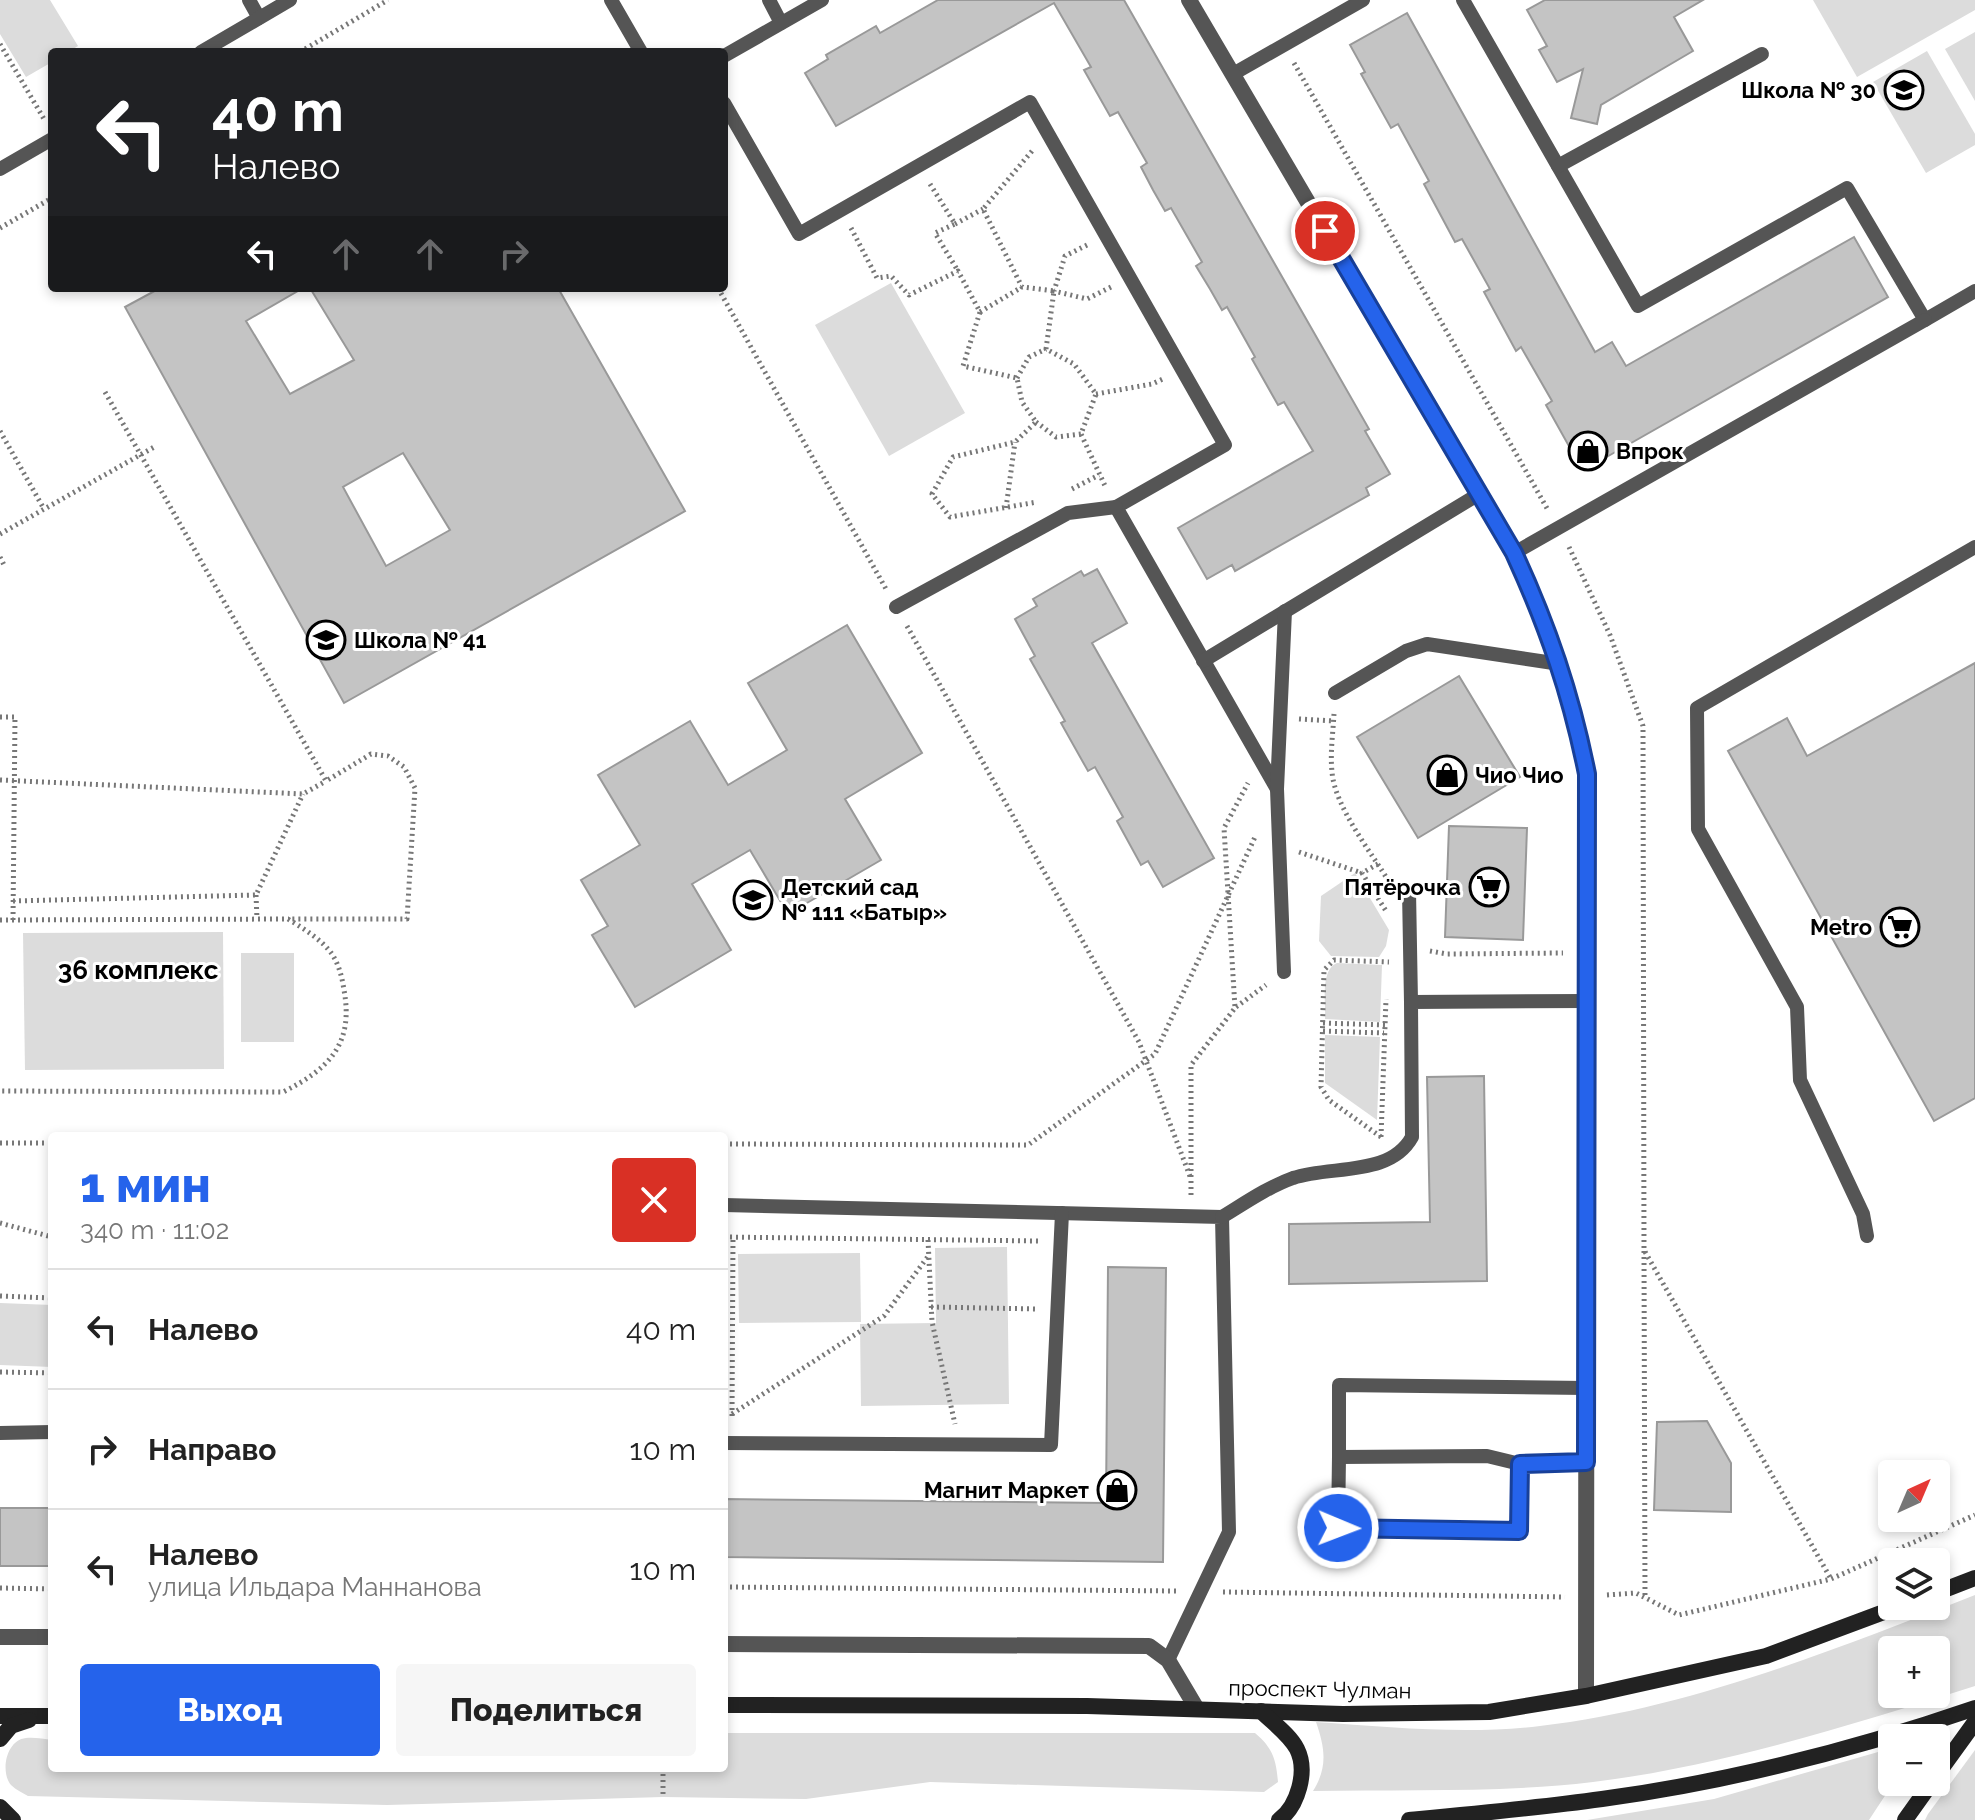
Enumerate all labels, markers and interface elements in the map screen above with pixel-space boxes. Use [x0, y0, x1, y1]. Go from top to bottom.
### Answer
school or university icon: Школа № 30 [1883, 69, 1925, 111]
place label: Школа № 30 [1741, 77, 1876, 103]
text: 40 m [212, 78, 344, 144]
icon: left [80, 80, 184, 184]
text: Налево [212, 145, 340, 187]
pin [1291, 197, 1359, 265]
icon: arrive [1303, 209, 1347, 253]
icon: left [240, 232, 284, 276]
icon: ahead [324, 232, 368, 276]
icon: ahead [408, 232, 452, 276]
icon: right [492, 232, 536, 276]
shop icon: Впрок [1567, 430, 1609, 472]
place label: Впрок [1616, 438, 1684, 464]
school or university icon: Школа № 41 [305, 619, 347, 661]
place label: Школа № 41 [354, 627, 486, 653]
shop icon: Чио Чио [1426, 754, 1468, 796]
place label: Чио Чио [1475, 762, 1564, 788]
supermarket icon: Пятёрочка [1468, 866, 1510, 908]
place label: Детский сад № 111 «Батыр» [781, 874, 947, 925]
place label: Пятёрочка [1344, 874, 1461, 900]
school or university icon: Детский сад № 111 «Батыр» [732, 879, 774, 921]
supermarket icon: Metro [1879, 906, 1921, 948]
place label: Metro [1810, 914, 1872, 940]
district label: 36 комплекс [58, 955, 219, 985]
text: 1 мин [80, 1157, 211, 1213]
button: close [612, 1158, 696, 1242]
text: 340 m · 11:02 [80, 1215, 229, 1245]
icon: left [80, 1307, 124, 1351]
text: Налево [148, 1312, 258, 1347]
text: 40 m [626, 1312, 696, 1347]
icon: right [80, 1427, 124, 1471]
text: Направо [148, 1432, 277, 1467]
text: 10 m [630, 1432, 696, 1467]
north arrow [1878, 1460, 1950, 1532]
map controls [1878, 1460, 1950, 1796]
shop icon: Магнит Маркет [1096, 1469, 1138, 1511]
place label: Магнит Маркет [924, 1477, 1089, 1503]
position arrow [1296, 1486, 1380, 1570]
text: Налево [148, 1537, 258, 1572]
icon: left [80, 1547, 124, 1591]
button: layers [1878, 1548, 1950, 1620]
text: 10 m [630, 1552, 696, 1587]
text: улица Ильдара Маннанова [148, 1572, 482, 1602]
button: + [1878, 1636, 1950, 1708]
button: Выход [80, 1664, 380, 1756]
button: Поделиться [396, 1664, 696, 1756]
street label: проспект Чулман [1228, 1674, 1412, 1704]
button: − [1878, 1724, 1950, 1796]

